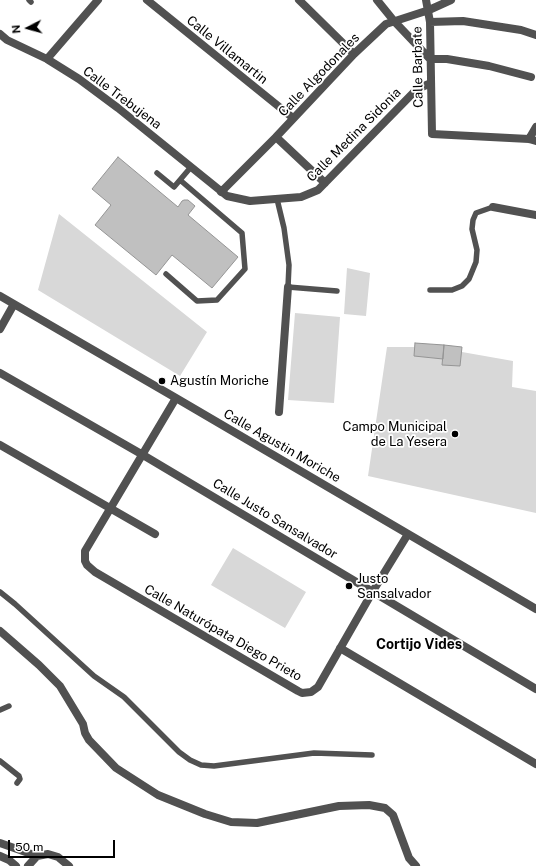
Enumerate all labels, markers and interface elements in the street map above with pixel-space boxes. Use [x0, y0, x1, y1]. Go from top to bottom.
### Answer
north arrow [8, 8, 48, 48]
street label: Calle Villamartin [183, 12, 271, 88]
text: N [10, 24, 22, 34]
street label: Calle Barbate [409, 26, 427, 108]
street label: Calle Algodonales [275, 30, 363, 120]
street label: Calle Trebujena [80, 63, 164, 133]
street label: Calle Medina Sidonia [304, 85, 404, 185]
place label: Agustín Moriche [170, 373, 269, 389]
marker: Agustín Moriche [157, 376, 167, 386]
street label: Calle Agustin Moriche [221, 406, 343, 486]
place label: Campo Municipal de La Yesera [343, 419, 447, 450]
marker: Campo Municipal de La Yesera [450, 429, 460, 439]
street label: Calle Justo Sansalvador [210, 476, 340, 562]
place label: Justo Sansalvador [357, 571, 432, 602]
street label: Calle Naturópata Diego Prieto [141, 581, 305, 685]
marker: Justo Sansalvador [344, 581, 354, 591]
district label: Cortijo Vides [376, 637, 462, 653]
scale bar [10, 832, 117, 858]
text: 50 m [15, 840, 43, 854]

